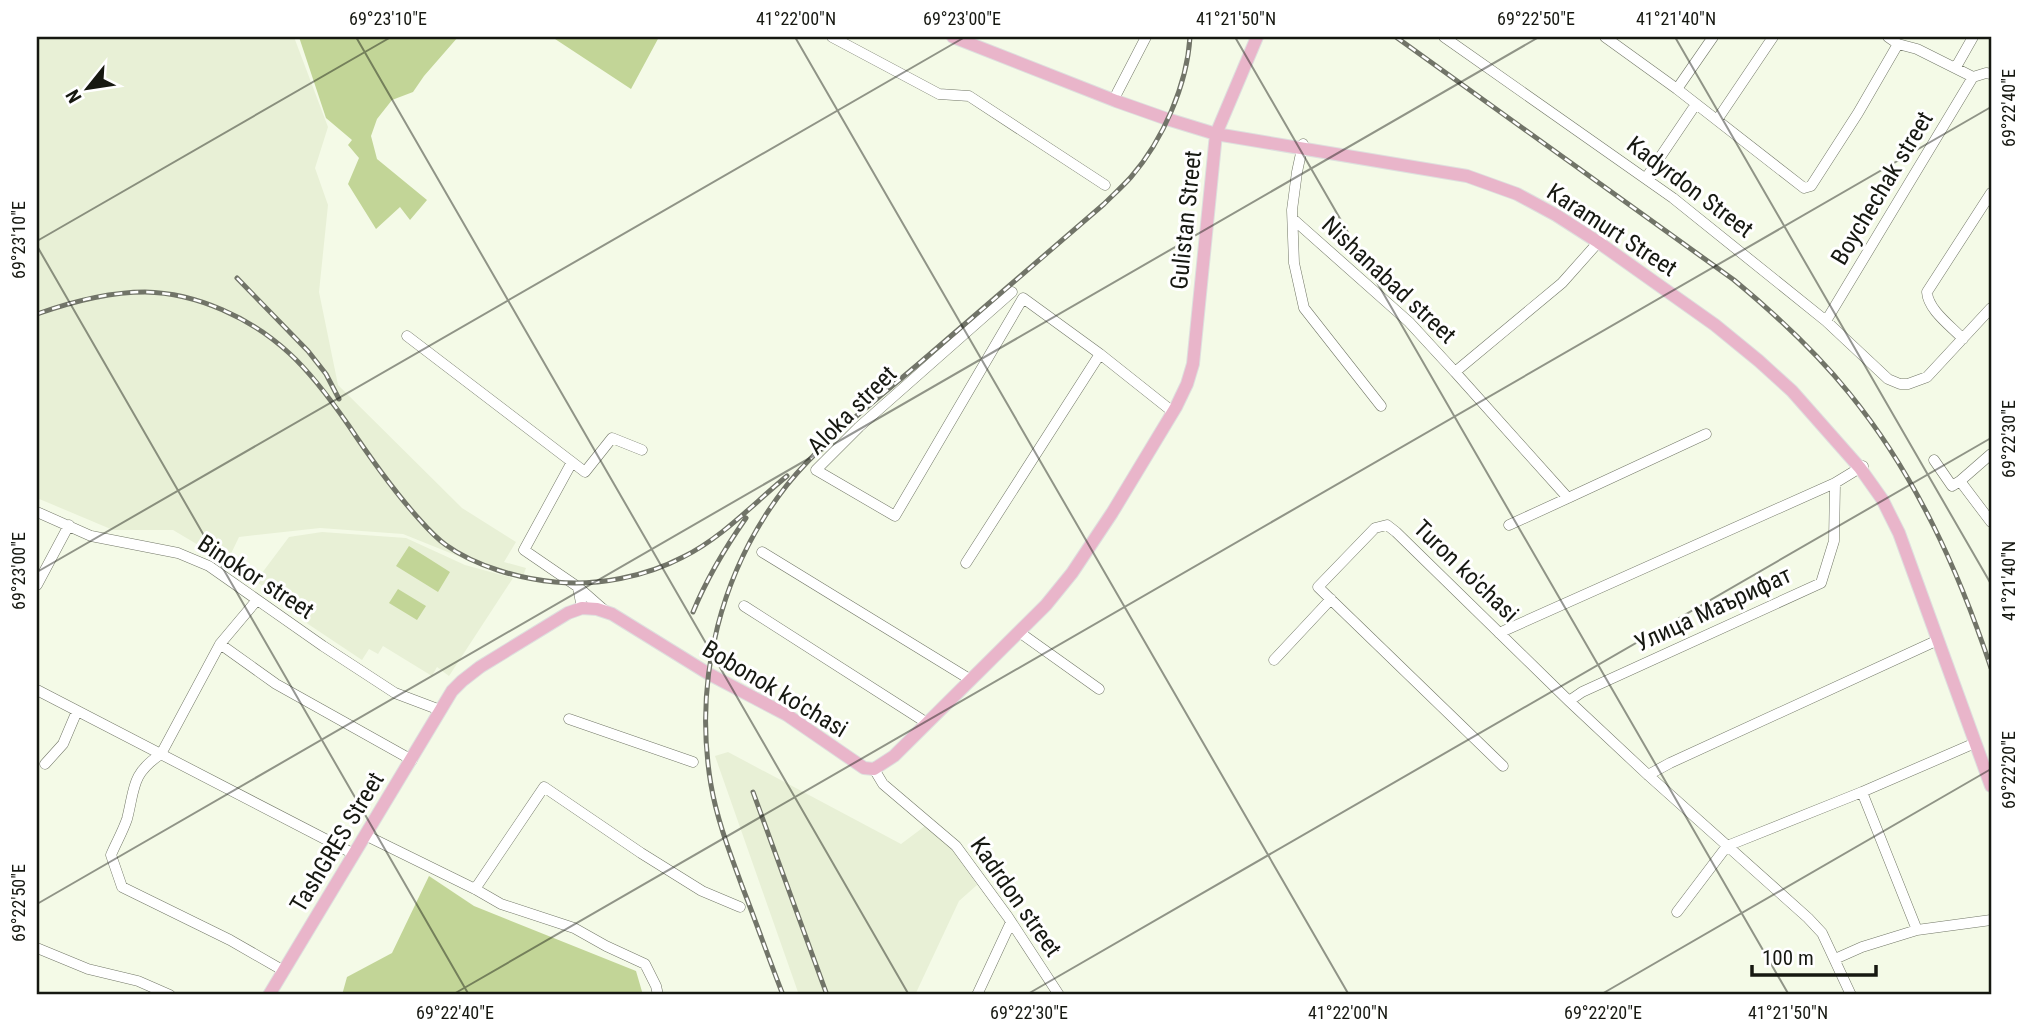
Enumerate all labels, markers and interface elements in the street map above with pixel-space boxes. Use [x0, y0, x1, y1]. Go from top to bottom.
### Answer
text: 69°23'10"E [349, 8, 427, 29]
text: 41°22'00"N [756, 8, 836, 29]
text: 69°23'00"E [923, 8, 1001, 29]
text: 41°21'50"N [1196, 8, 1276, 29]
text: 69°22'50"E [1497, 8, 1575, 29]
text: 41°21'40"N [1636, 8, 1716, 29]
north arrow [52, 52, 122, 122]
text: 69°22'40"E [1998, 69, 2019, 147]
text: N [61, 85, 87, 107]
street label: Boychechak street [1825, 106, 1939, 270]
street label: Kadyrdon Street [1621, 130, 1759, 244]
street label: Gulistan Street [1165, 149, 1207, 291]
street label: Karamurt Street [1542, 178, 1682, 282]
text: 69°23'10"E [8, 201, 29, 279]
street label: Nishanabad street [1316, 211, 1462, 349]
street label: Aloka street [802, 360, 902, 460]
text: 69°22'30"E [1998, 400, 2019, 478]
street label: Turon ko'chasi [1408, 514, 1524, 628]
street label: Binokor street [193, 529, 319, 625]
text: 69°23'00"E [8, 532, 29, 610]
text: 41°21'40"N [1998, 541, 2019, 621]
street label: Улица Маърифат [1630, 560, 1796, 658]
street label: Bobonok ko'chasi [697, 635, 853, 743]
text: 69°22'20"E [1998, 731, 2019, 809]
street label: TashGRES Street [284, 767, 390, 917]
street label: Kadrdon street [965, 832, 1067, 962]
text: 69°22'50"E [8, 864, 29, 942]
scale bar [1752, 934, 1876, 978]
text: 100 m [1762, 946, 1814, 970]
text: 69°22'40"E [416, 1002, 494, 1023]
text: 69°22'30"E [990, 1002, 1068, 1023]
text: 41°22'00"N [1308, 1002, 1388, 1023]
text: 69°22'20"E [1564, 1002, 1642, 1023]
text: 41°21'50"N [1748, 1002, 1828, 1023]

